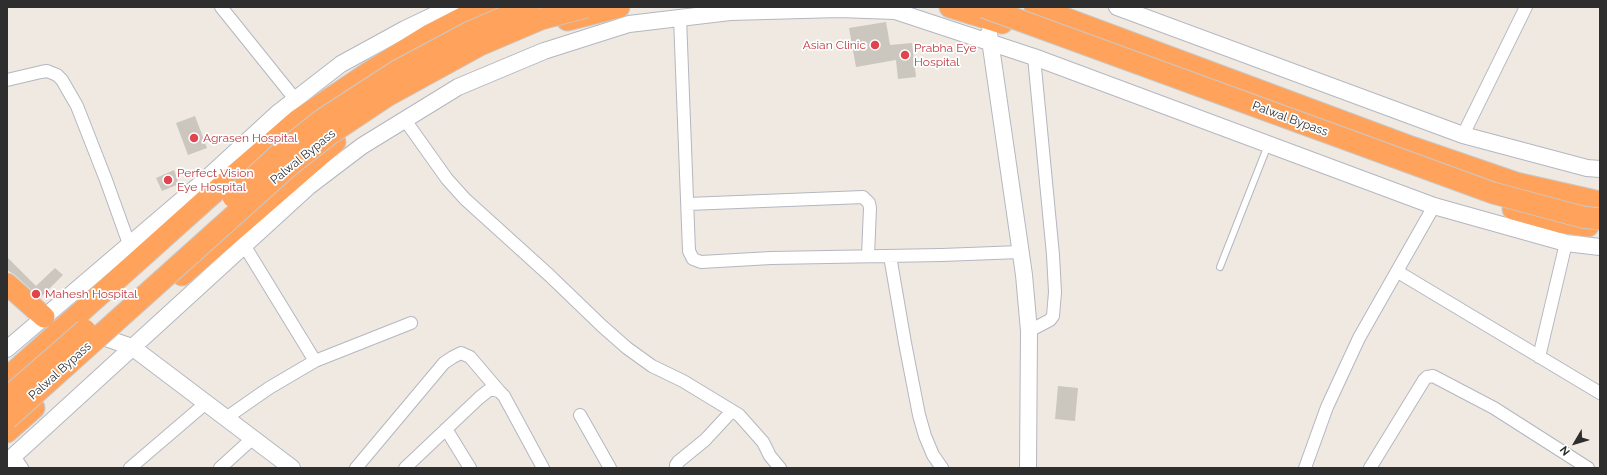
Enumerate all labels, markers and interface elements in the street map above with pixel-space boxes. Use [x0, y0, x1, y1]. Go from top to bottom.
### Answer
place label: Asian Clinic [803, 38, 866, 52]
marker: Asian Clinic [869, 39, 881, 51]
place label: Prabha Eye Hospital [914, 41, 977, 69]
marker: Prabha Eye Hospital [899, 49, 911, 61]
street label: Palwal Bypass [1250, 99, 1330, 139]
street label: Palwal Bypass [268, 126, 338, 188]
place label: Agrasen Hospital [203, 131, 298, 145]
marker: Agrasen Hospital [188, 132, 200, 144]
place label: Perfect Vision Eye Hospital [177, 166, 253, 194]
marker: Perfect Vision Eye Hospital [162, 174, 174, 186]
place label: Mahesh Hospital [45, 287, 137, 301]
marker: Mahesh Hospital [30, 288, 42, 300]
street label: Palwal Bypass [26, 339, 94, 403]
north arrow [1555, 423, 1595, 463]
text: N [1557, 443, 1573, 458]

